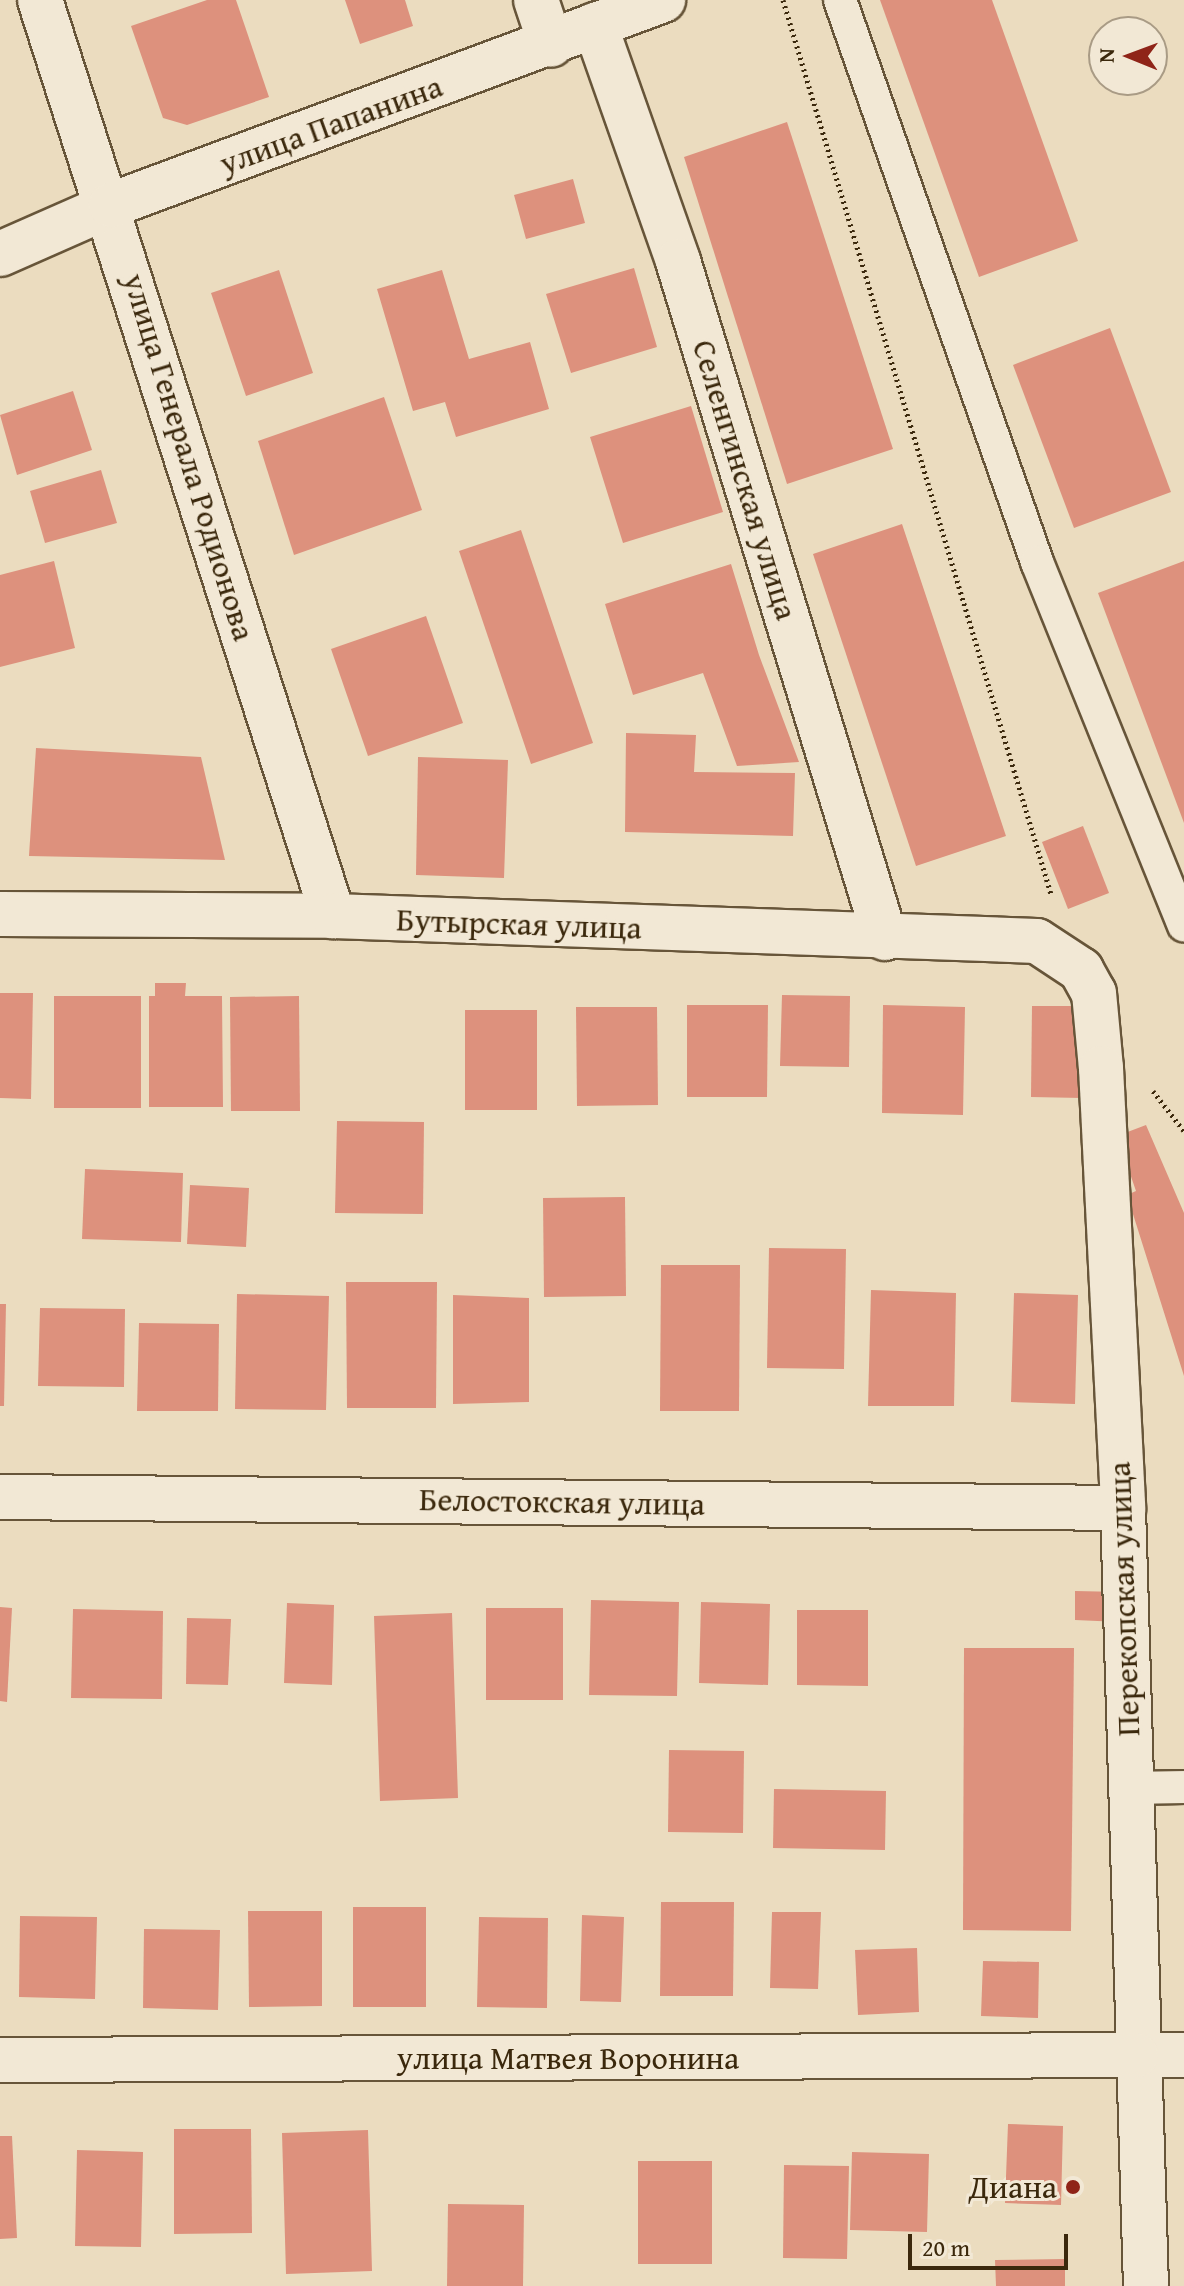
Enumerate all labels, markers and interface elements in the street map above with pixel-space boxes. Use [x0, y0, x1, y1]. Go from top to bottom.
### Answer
north arrow [1088, 16, 1168, 96]
text: N [1090, 48, 1122, 63]
street label: улица Папанина [215, 67, 447, 183]
street label: улица Генерала Родионова [115, 269, 263, 645]
street label: Селенгинская улица [684, 335, 806, 625]
street label: Бутырская улица [396, 901, 642, 947]
street label: Перекопская улица [1100, 1461, 1148, 1737]
street label: Белостокская улица [419, 1480, 705, 1524]
street label: улица Матвея Воронина [397, 2039, 739, 2077]
place label: Диана [968, 2168, 1057, 2206]
marker: Диана [1064, 2178, 1082, 2196]
scale bar [912, 2218, 1072, 2268]
text: 20 m [922, 2230, 970, 2265]

